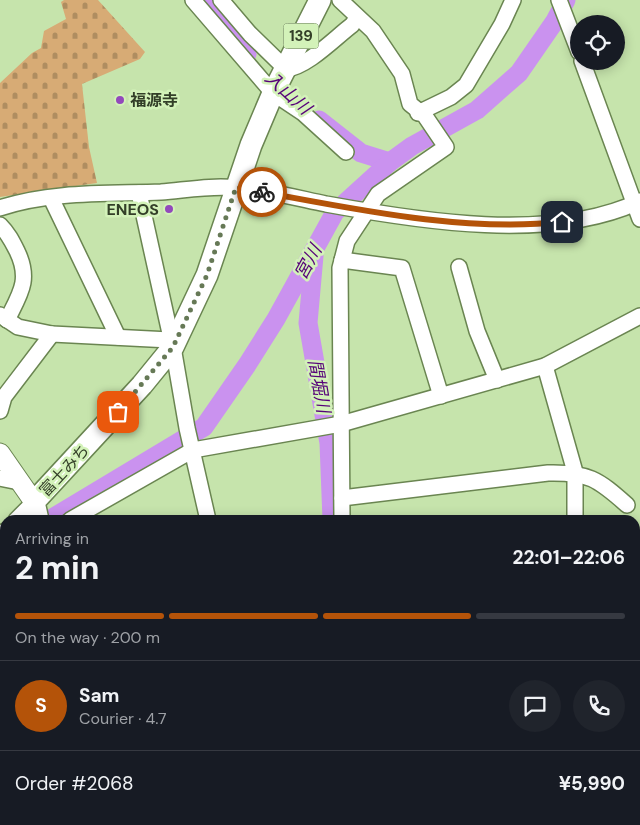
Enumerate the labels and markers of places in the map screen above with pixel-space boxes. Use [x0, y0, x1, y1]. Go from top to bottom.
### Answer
place label: 福源寺 [130, 90, 178, 111]
marker: 福源寺 [114, 94, 126, 106]
place label: ENEOS [106, 199, 159, 220]
pin [541, 201, 583, 243]
marker: ENEOS [163, 203, 175, 215]
pin [97, 391, 139, 433]

